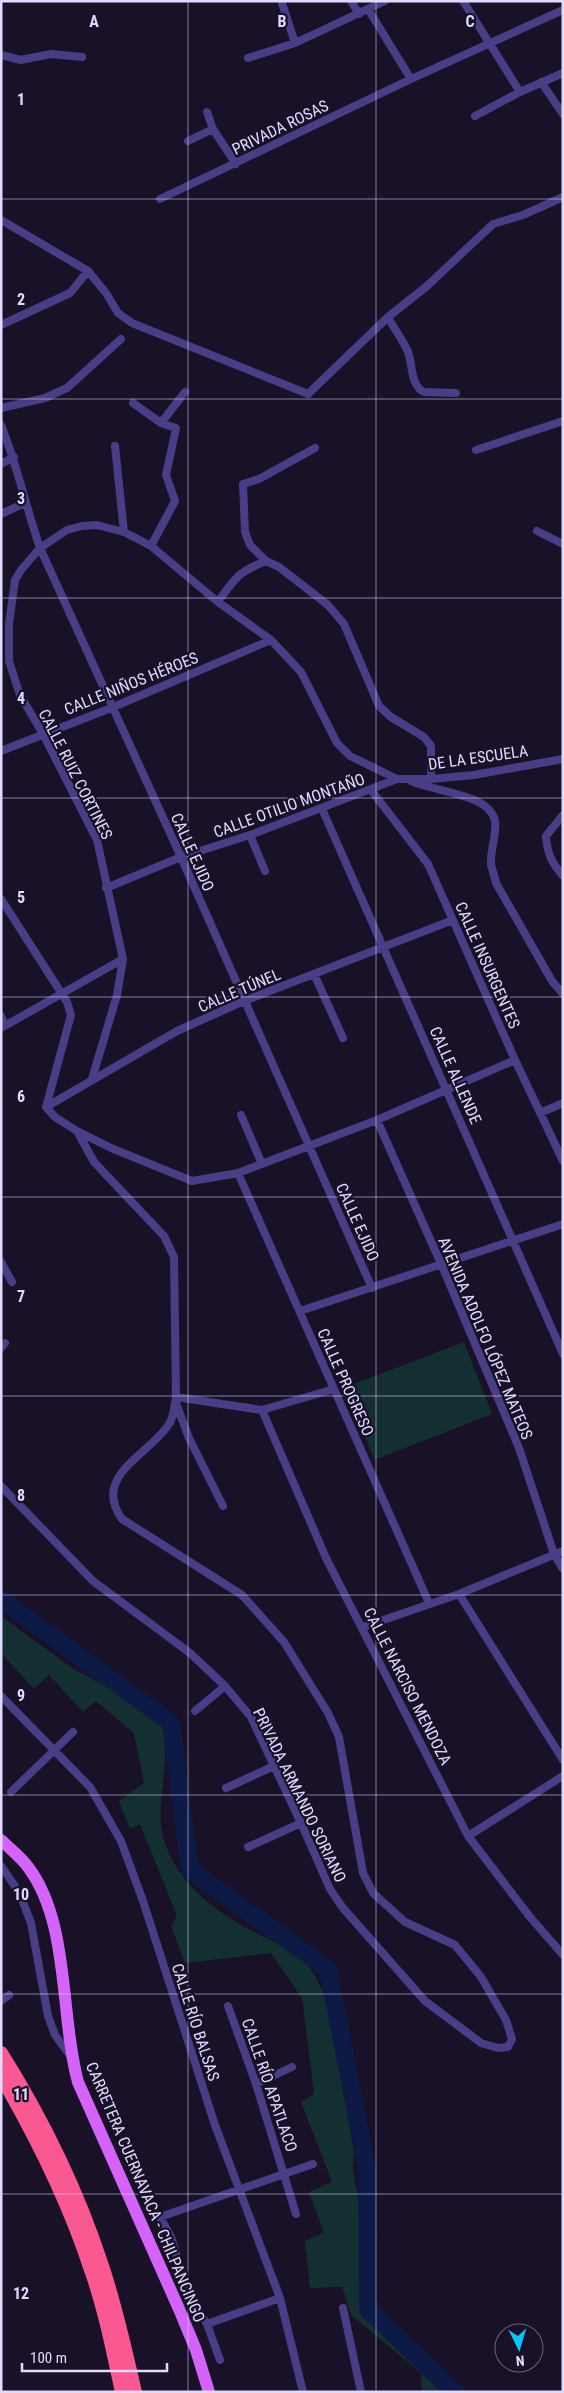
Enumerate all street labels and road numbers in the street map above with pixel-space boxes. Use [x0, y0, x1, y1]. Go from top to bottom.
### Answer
street label: PRIVADA ROSAS [229, 96, 331, 159]
street label: CALLE NIÑOS HÉROES [61, 647, 201, 719]
street label: CALLE RUIZ CORTINES [34, 706, 117, 843]
street label: DE LA ESCUELA [427, 741, 529, 774]
street label: CALLE OTILIO MONTAÑO [211, 768, 367, 842]
street label: CALLE EJIDO [167, 810, 218, 894]
street label: CALLE INSURGENTES [451, 899, 524, 1031]
street label: CALLE TÚNEL [195, 964, 284, 1016]
street label: CALLE ALLENDE [426, 1024, 485, 1127]
street label: CALLE EJIDO [332, 1180, 383, 1264]
street label: AVENIDA ADOLFO LÓPEZ MATEOS [434, 1234, 538, 1442]
street label: CALLE PROGRESO [313, 1325, 378, 1439]
street label: CALLE NARCISO MENDOZA [360, 1604, 455, 1768]
street label: PRIVADA ARMANDO SORIANO [249, 1705, 350, 1886]
street label: CALLE RÍO BALSAS [168, 1961, 223, 2083]
street label: CALLE RÍO APATLACO [238, 2016, 301, 2154]
street label: CARRETERA CUERNAVACA - CHILPANCINGO [82, 2059, 209, 2325]

